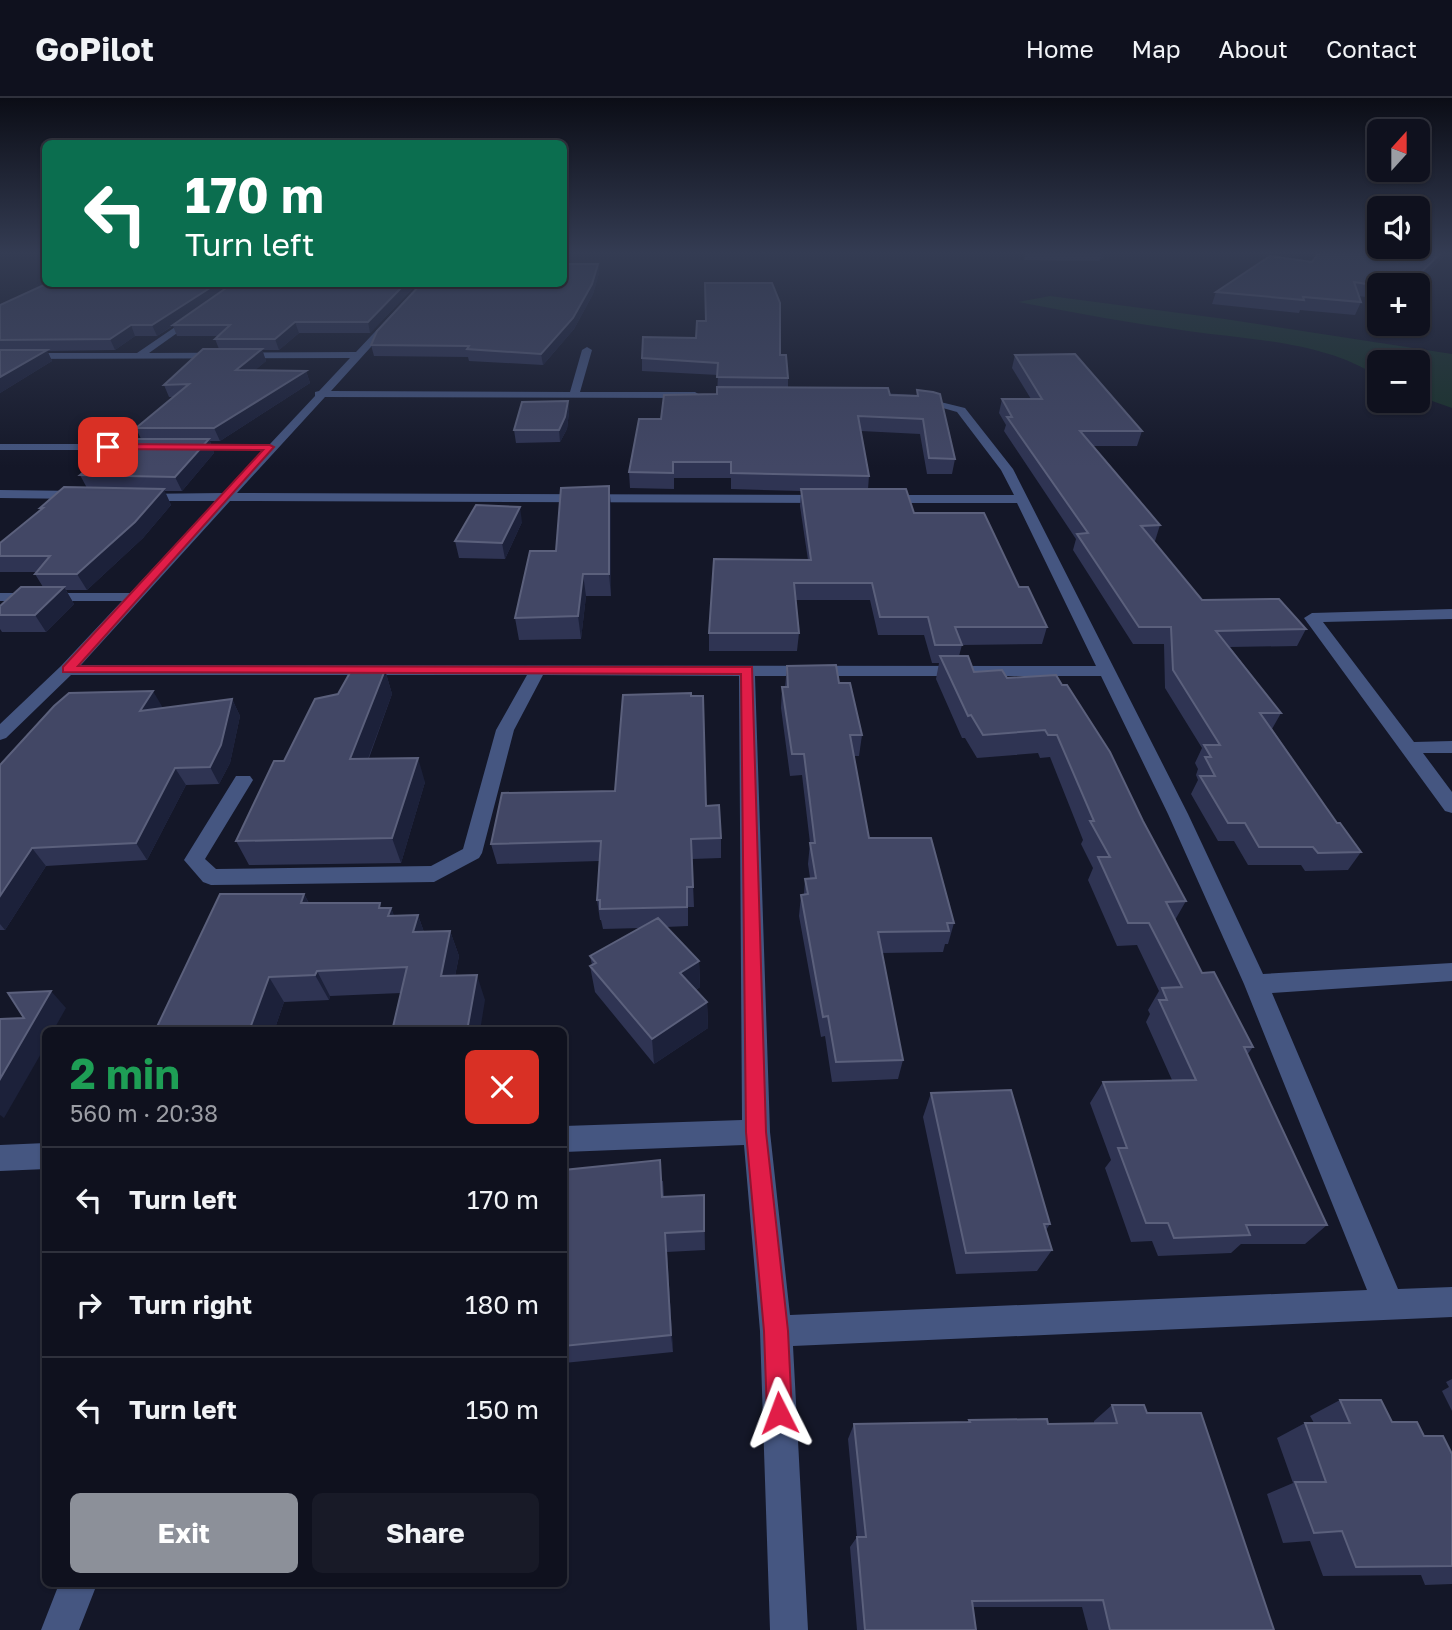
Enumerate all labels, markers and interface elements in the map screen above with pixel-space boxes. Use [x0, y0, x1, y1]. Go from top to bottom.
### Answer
text: GoPilot [35, 29, 154, 68]
text: Home [1026, 34, 1094, 63]
text: Map [1132, 34, 1181, 63]
text: About [1219, 34, 1288, 63]
text: Contact [1326, 34, 1417, 63]
north arrow [1367, 119, 1430, 182]
map controls [1367, 119, 1430, 413]
text: 170 m [185, 165, 324, 224]
icon: left [70, 168, 161, 259]
button: sound [1367, 196, 1430, 259]
text: Turn left [185, 225, 314, 263]
button: + [1367, 273, 1430, 336]
button: − [1367, 350, 1430, 413]
pin [78, 417, 138, 477]
icon: arrive [89, 428, 127, 466]
text: 2 min [70, 1048, 180, 1098]
button: close [465, 1050, 539, 1124]
text: 560 m · 20:38 [70, 1099, 218, 1127]
icon: left [70, 1181, 108, 1219]
text: Turn left [129, 1184, 237, 1215]
text: 170 m [467, 1184, 539, 1215]
icon: right [70, 1286, 108, 1324]
text: Turn right [129, 1289, 252, 1320]
text: 180 m [465, 1289, 539, 1320]
position arrow [742, 1376, 816, 1450]
icon: left [70, 1391, 108, 1429]
text: Turn left [129, 1394, 237, 1425]
text: 150 m [466, 1394, 539, 1425]
button: Exit [70, 1493, 298, 1573]
button: Share [312, 1493, 539, 1573]

